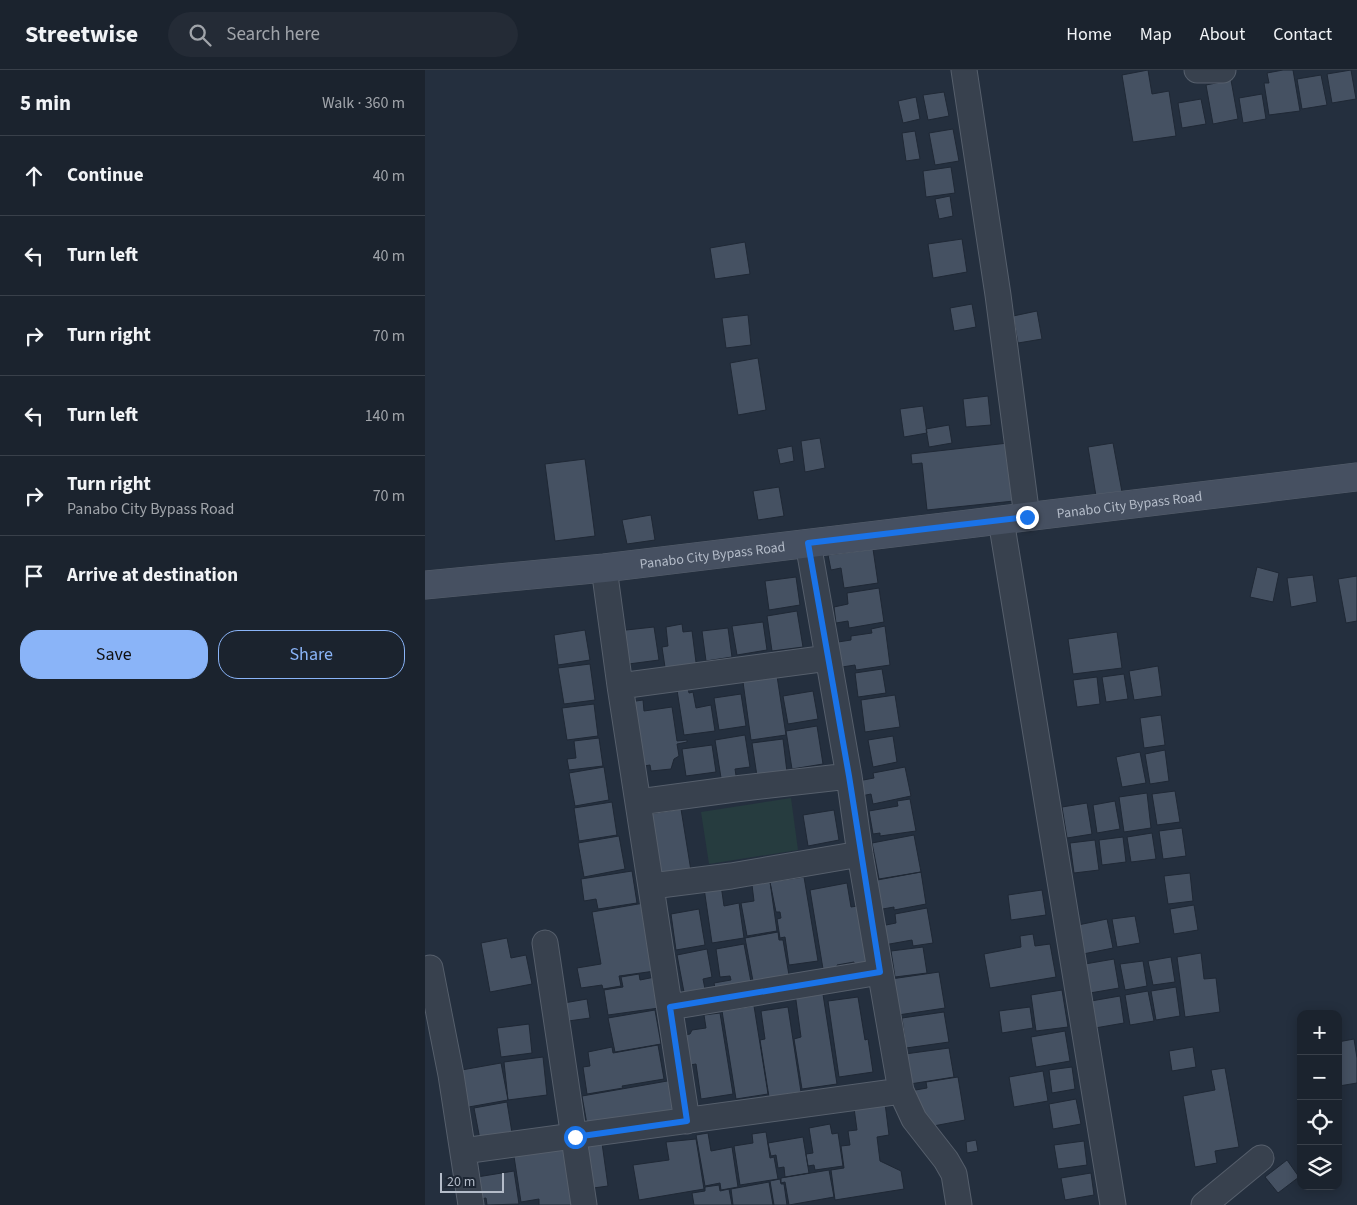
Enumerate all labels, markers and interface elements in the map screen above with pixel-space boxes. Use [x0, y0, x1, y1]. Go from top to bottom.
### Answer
search box [168, 12, 518, 57]
text: Streetwise [25, 17, 138, 52]
icon: search [186, 21, 214, 49]
text: Search here [226, 21, 320, 48]
text: Home [1066, 22, 1112, 47]
text: Map [1140, 22, 1172, 47]
text: About [1200, 22, 1245, 47]
text: Contact [1273, 22, 1332, 47]
text: 5 min [20, 88, 71, 118]
text: Walk · 360 m [322, 92, 405, 114]
icon: ahead [20, 162, 48, 190]
text: Continue [67, 162, 144, 189]
text: 40 m [373, 165, 405, 187]
icon: left [20, 242, 48, 270]
text: Turn left [67, 242, 138, 269]
text: 40 m [373, 245, 405, 267]
icon: right [20, 322, 48, 350]
text: Turn right [67, 322, 151, 349]
text: 70 m [373, 325, 405, 347]
icon: left [20, 402, 48, 430]
text: Turn left [67, 402, 138, 429]
text: 140 m [365, 405, 405, 427]
text: Turn right [67, 471, 151, 498]
icon: right [20, 482, 48, 510]
text: 70 m [373, 485, 405, 507]
street label: Panabo City Bypass Road [1055, 487, 1204, 524]
text: Panabo City Bypass Road [67, 498, 234, 520]
route end [1016, 506, 1039, 529]
street label: Panabo City Bypass Road [639, 537, 787, 575]
icon: arrive [20, 562, 48, 590]
text: Arrive at destination [67, 562, 238, 589]
button: Save [20, 630, 208, 679]
button: Share [218, 630, 405, 679]
map controls [1297, 1010, 1342, 1190]
button: + [1297, 1010, 1342, 1055]
button: − [1297, 1055, 1342, 1100]
button: locate [1297, 1100, 1342, 1145]
route start [564, 1126, 587, 1149]
button: layers [1297, 1145, 1342, 1190]
scale bar [440, 1170, 504, 1193]
text: 20 m [447, 1172, 475, 1192]

